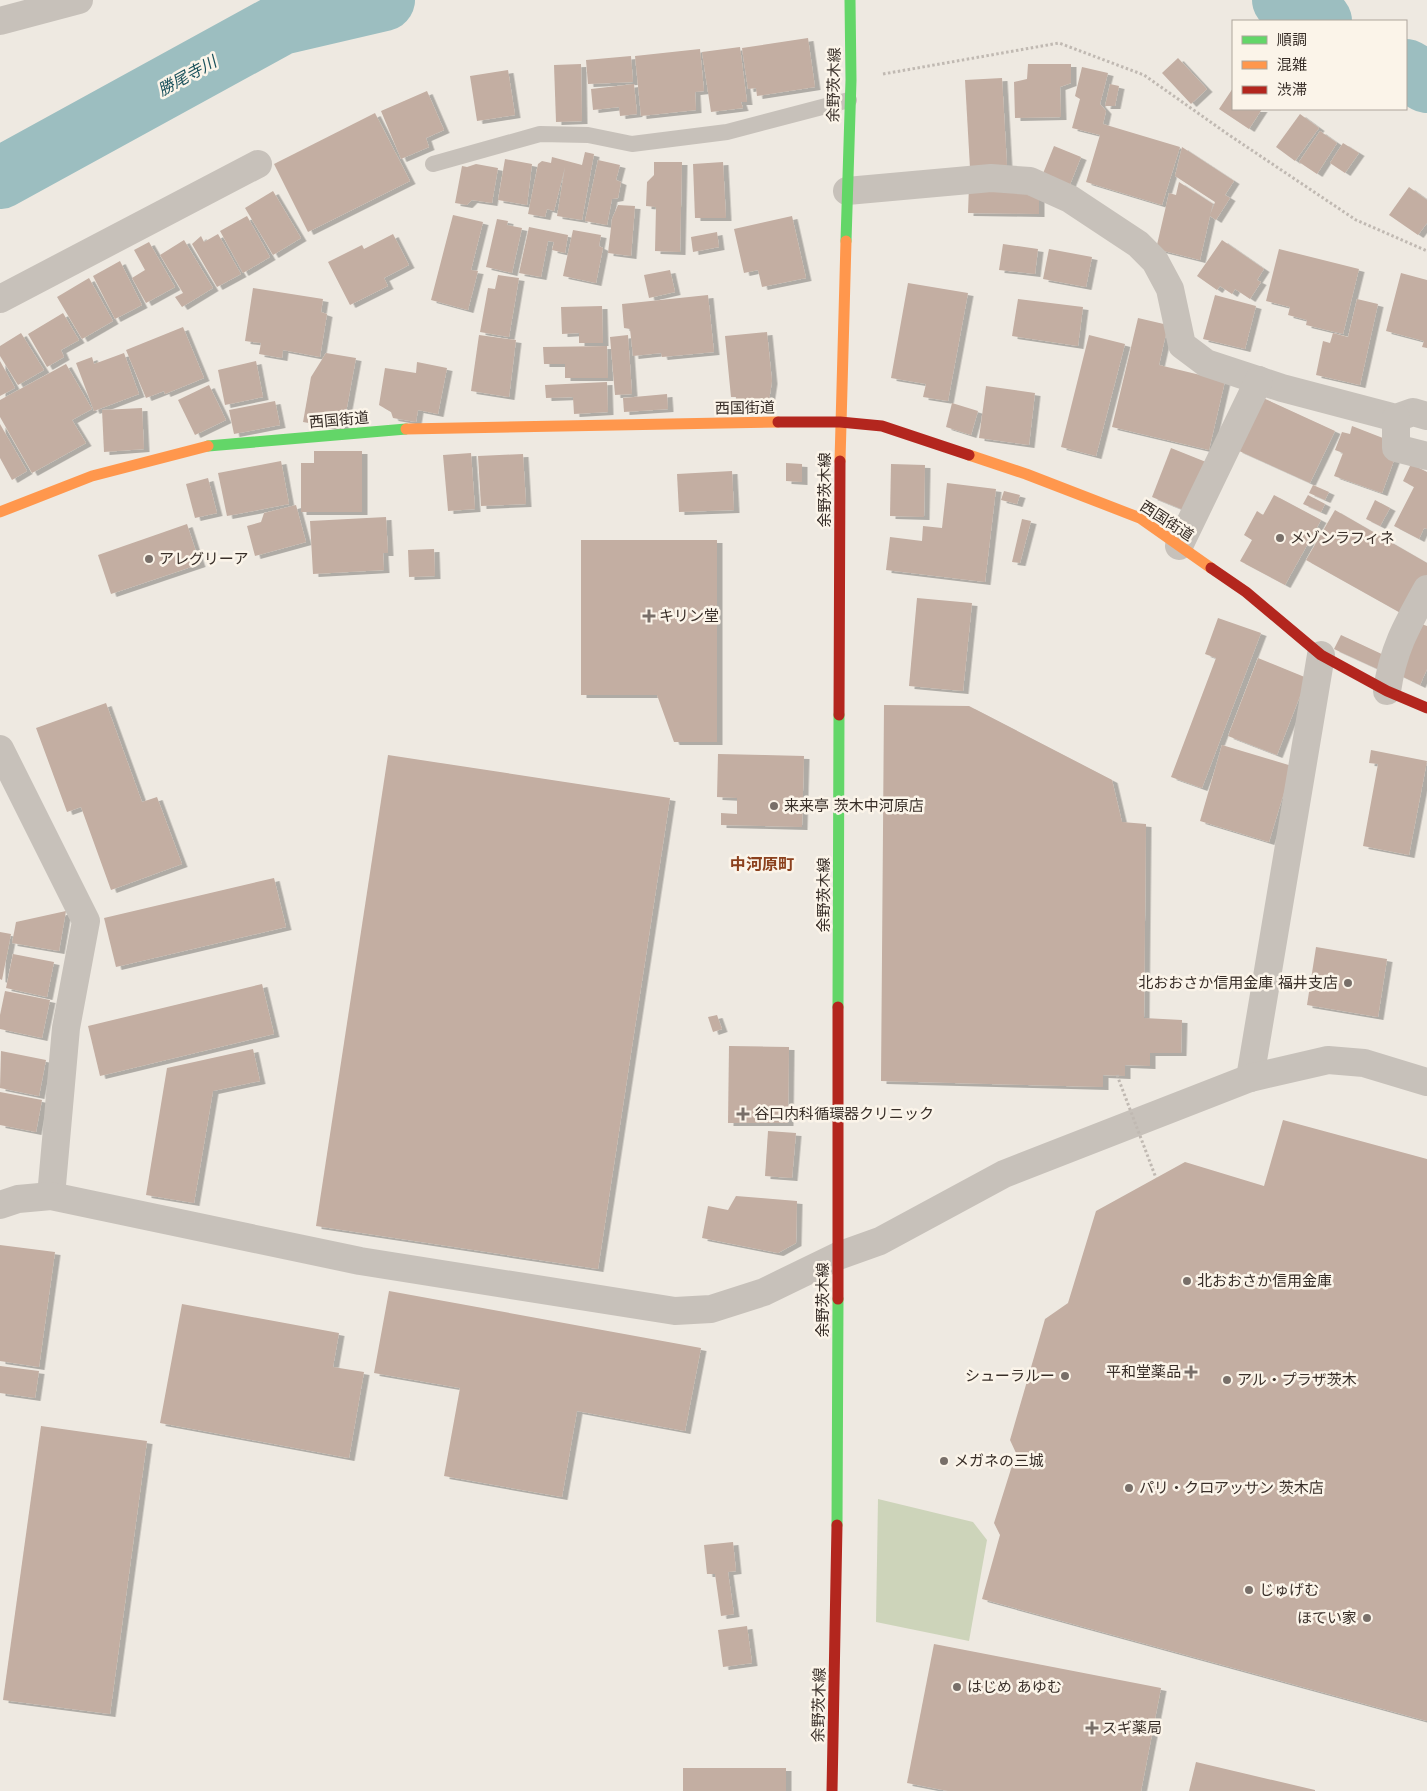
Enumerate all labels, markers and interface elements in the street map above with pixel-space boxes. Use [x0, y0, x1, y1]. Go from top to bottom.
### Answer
legend [1232, 20, 1407, 110]
text: 順調 [1277, 31, 1307, 49]
street label: 余野茨木線 [824, 47, 844, 123]
water label: 勝尾寺川 [154, 51, 221, 100]
text: 混雑 [1277, 56, 1307, 74]
text: 渋滞 [1277, 81, 1307, 99]
street label: 西国街道 [715, 398, 775, 418]
street label: 西国街道 [308, 408, 370, 432]
street label: 余野茨木線 [816, 452, 834, 528]
street label: 西国街道 [1137, 497, 1197, 545]
place label: メゾンラフィネ [1290, 529, 1395, 547]
marker: メゾンラフィネ [1274, 532, 1286, 544]
place label: アレグリーア [159, 550, 248, 568]
marker: アレグリーア [143, 553, 155, 565]
place label: キリン堂 [659, 607, 719, 625]
marker: キリン堂 [643, 610, 655, 622]
place label: 来来亭 茨木中河原店 [784, 797, 924, 815]
marker: 来来亭 茨木中河原店 [768, 800, 780, 812]
district label: 中河原町 [730, 855, 794, 874]
street label: 余野茨木線 [815, 857, 833, 933]
place label: 北おおさか信用金庫 福井支店 [1138, 974, 1338, 992]
marker: 北おおさか信用金庫 福井支店 [1342, 977, 1354, 989]
place label: 谷口内科循環器クリニック [754, 1105, 934, 1123]
marker: 谷口内科循環器クリニック [736, 1107, 750, 1121]
street label: 余野茨木線 [814, 1262, 832, 1338]
place label: 北おおさか信用金庫 [1197, 1272, 1332, 1290]
marker: 北おおさか信用金庫 [1181, 1275, 1193, 1287]
place label: 平和堂薬品 [1106, 1363, 1181, 1381]
marker: 平和堂薬品 [1185, 1366, 1197, 1378]
place label: シューラルー [965, 1367, 1055, 1385]
marker: シューラルー [1059, 1370, 1071, 1382]
place label: アル・プラザ茨木 [1237, 1371, 1357, 1389]
marker: アル・プラザ茨木 [1221, 1374, 1233, 1386]
place label: メガネの三城 [954, 1452, 1044, 1470]
marker: メガネの三城 [938, 1455, 950, 1467]
place label: パリ・クロアッサン 茨木店 [1139, 1479, 1324, 1497]
marker: パリ・クロアッサン 茨木店 [1123, 1482, 1135, 1494]
place label: じゅげむ [1259, 1581, 1319, 1599]
marker: じゅげむ [1243, 1584, 1255, 1596]
place label: ほてい家 [1297, 1609, 1357, 1627]
marker: ほてい家 [1361, 1612, 1373, 1624]
street label: 余野茨木線 [809, 1667, 829, 1743]
place label: はじめ あゆむ [967, 1678, 1062, 1696]
marker: はじめ あゆむ [951, 1681, 963, 1693]
place label: スギ薬局 [1102, 1719, 1162, 1737]
marker: スギ薬局 [1086, 1722, 1098, 1734]

